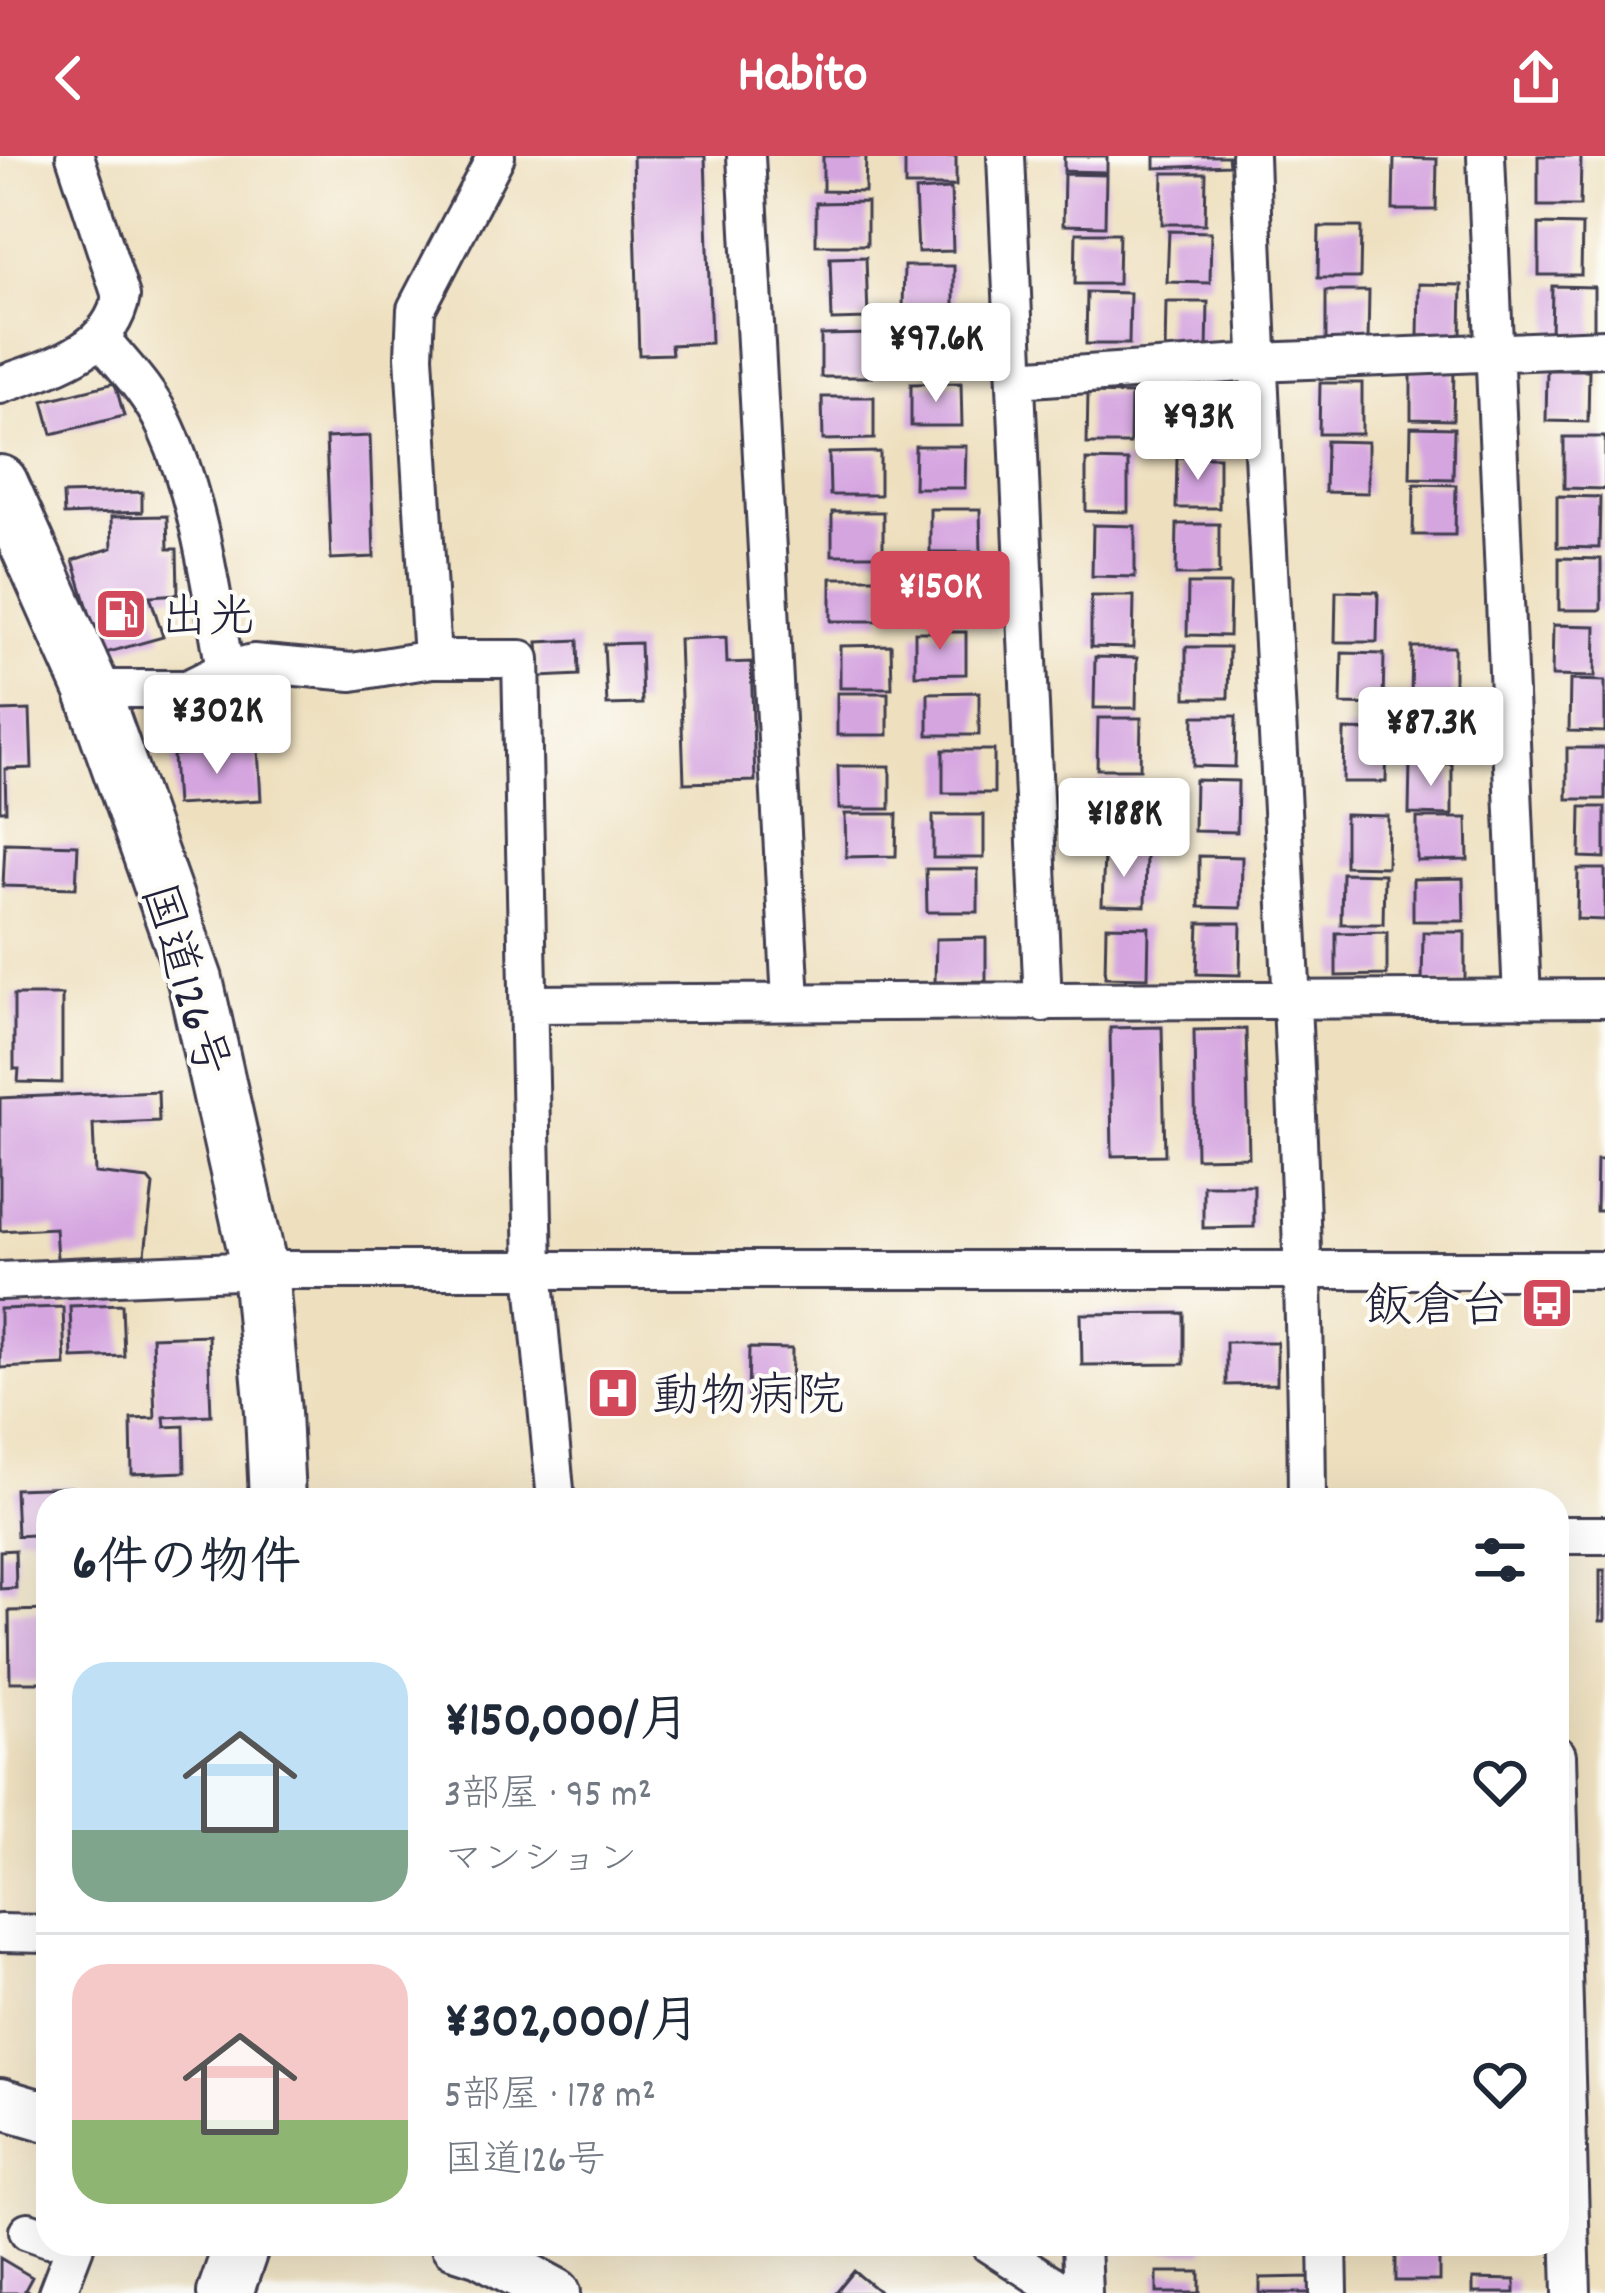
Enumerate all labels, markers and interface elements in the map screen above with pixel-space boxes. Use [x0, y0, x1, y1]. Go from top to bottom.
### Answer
text: Habito [737, 40, 868, 117]
icon: back [36, 45, 102, 111]
icon: share [1503, 45, 1569, 111]
pin: ¥97.6K [838, 303, 1034, 405]
text: ¥97.6K [888, 314, 984, 369]
pin: ¥93K [1127, 381, 1269, 483]
text: ¥93K [1162, 392, 1234, 447]
pin: ¥150K [856, 551, 1024, 653]
text: ¥150K [898, 562, 982, 617]
fuel station icon: 出光 [93, 586, 149, 642]
place label: 出光 [160, 587, 256, 656]
pin: ¥302K [133, 675, 301, 777]
text: ¥302K [171, 686, 263, 741]
pin: ¥87.3K [1333, 687, 1529, 789]
text: ¥87.3K [1385, 698, 1477, 753]
pin: ¥188K [1040, 778, 1208, 880]
text: ¥188K [1086, 789, 1162, 844]
street label: 国道126号 [119, 876, 243, 1086]
bus stop icon: 飯倉台 [1519, 1275, 1575, 1331]
place label: 飯倉台 [1364, 1276, 1508, 1345]
hospital icon: 動物病院 [585, 1365, 641, 1421]
place label: 動物病院 [652, 1366, 844, 1435]
icon: filters [1467, 1527, 1533, 1593]
text: 6件の物件 [72, 1531, 301, 1603]
text: ¥150,000/月 [444, 1688, 690, 1760]
icon: home [168, 1710, 312, 1854]
icon: heart [1467, 1749, 1533, 1815]
text: 3部屋 · 95 m² [444, 1770, 652, 1825]
text: マンション [444, 1835, 637, 1890]
text: ¥302,000/月 [444, 1989, 700, 2061]
icon: home [168, 2012, 312, 2156]
icon: heart [1467, 2051, 1533, 2117]
text: 5部屋 · 178 m² [444, 2071, 656, 2126]
text: 国道126号 [444, 2136, 606, 2191]

